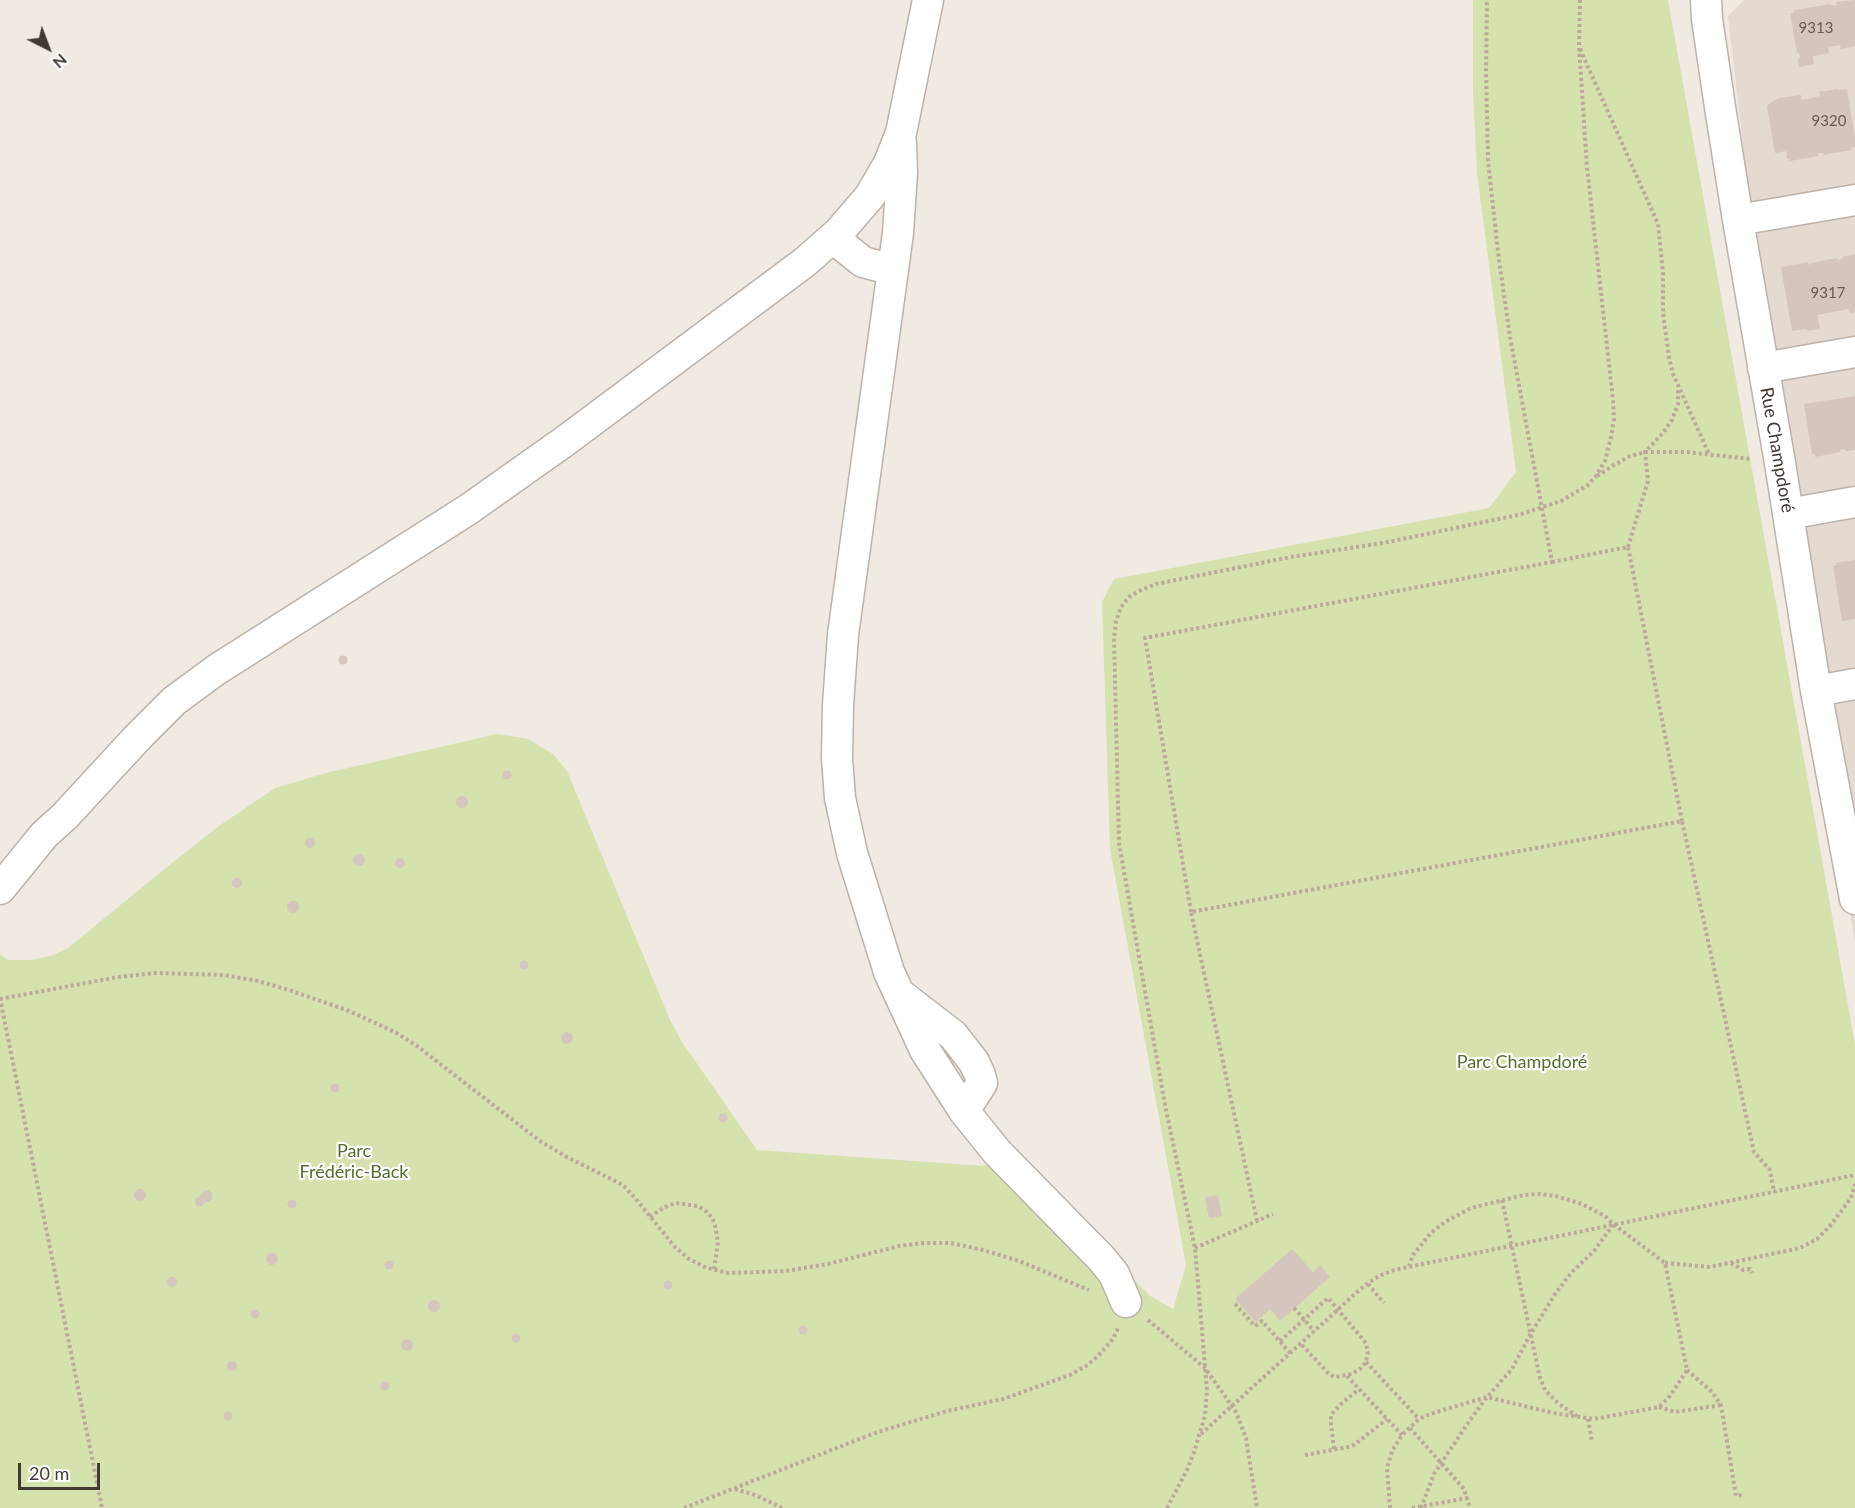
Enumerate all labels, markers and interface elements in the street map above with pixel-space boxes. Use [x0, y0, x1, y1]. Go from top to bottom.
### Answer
north arrow [18, 18, 78, 78]
house number: 9313 [1799, 19, 1833, 37]
text: N [49, 51, 71, 73]
house number: 9320 [1812, 112, 1846, 130]
house number: 9317 [1811, 284, 1845, 302]
street label: Rue Champdoré [1755, 386, 1799, 514]
park label: Parc Champdoré [1457, 1051, 1587, 1073]
park label: Parc Frédéric-Back [300, 1140, 408, 1182]
scale bar [21, 1451, 104, 1489]
text: 20 m [29, 1462, 69, 1484]

